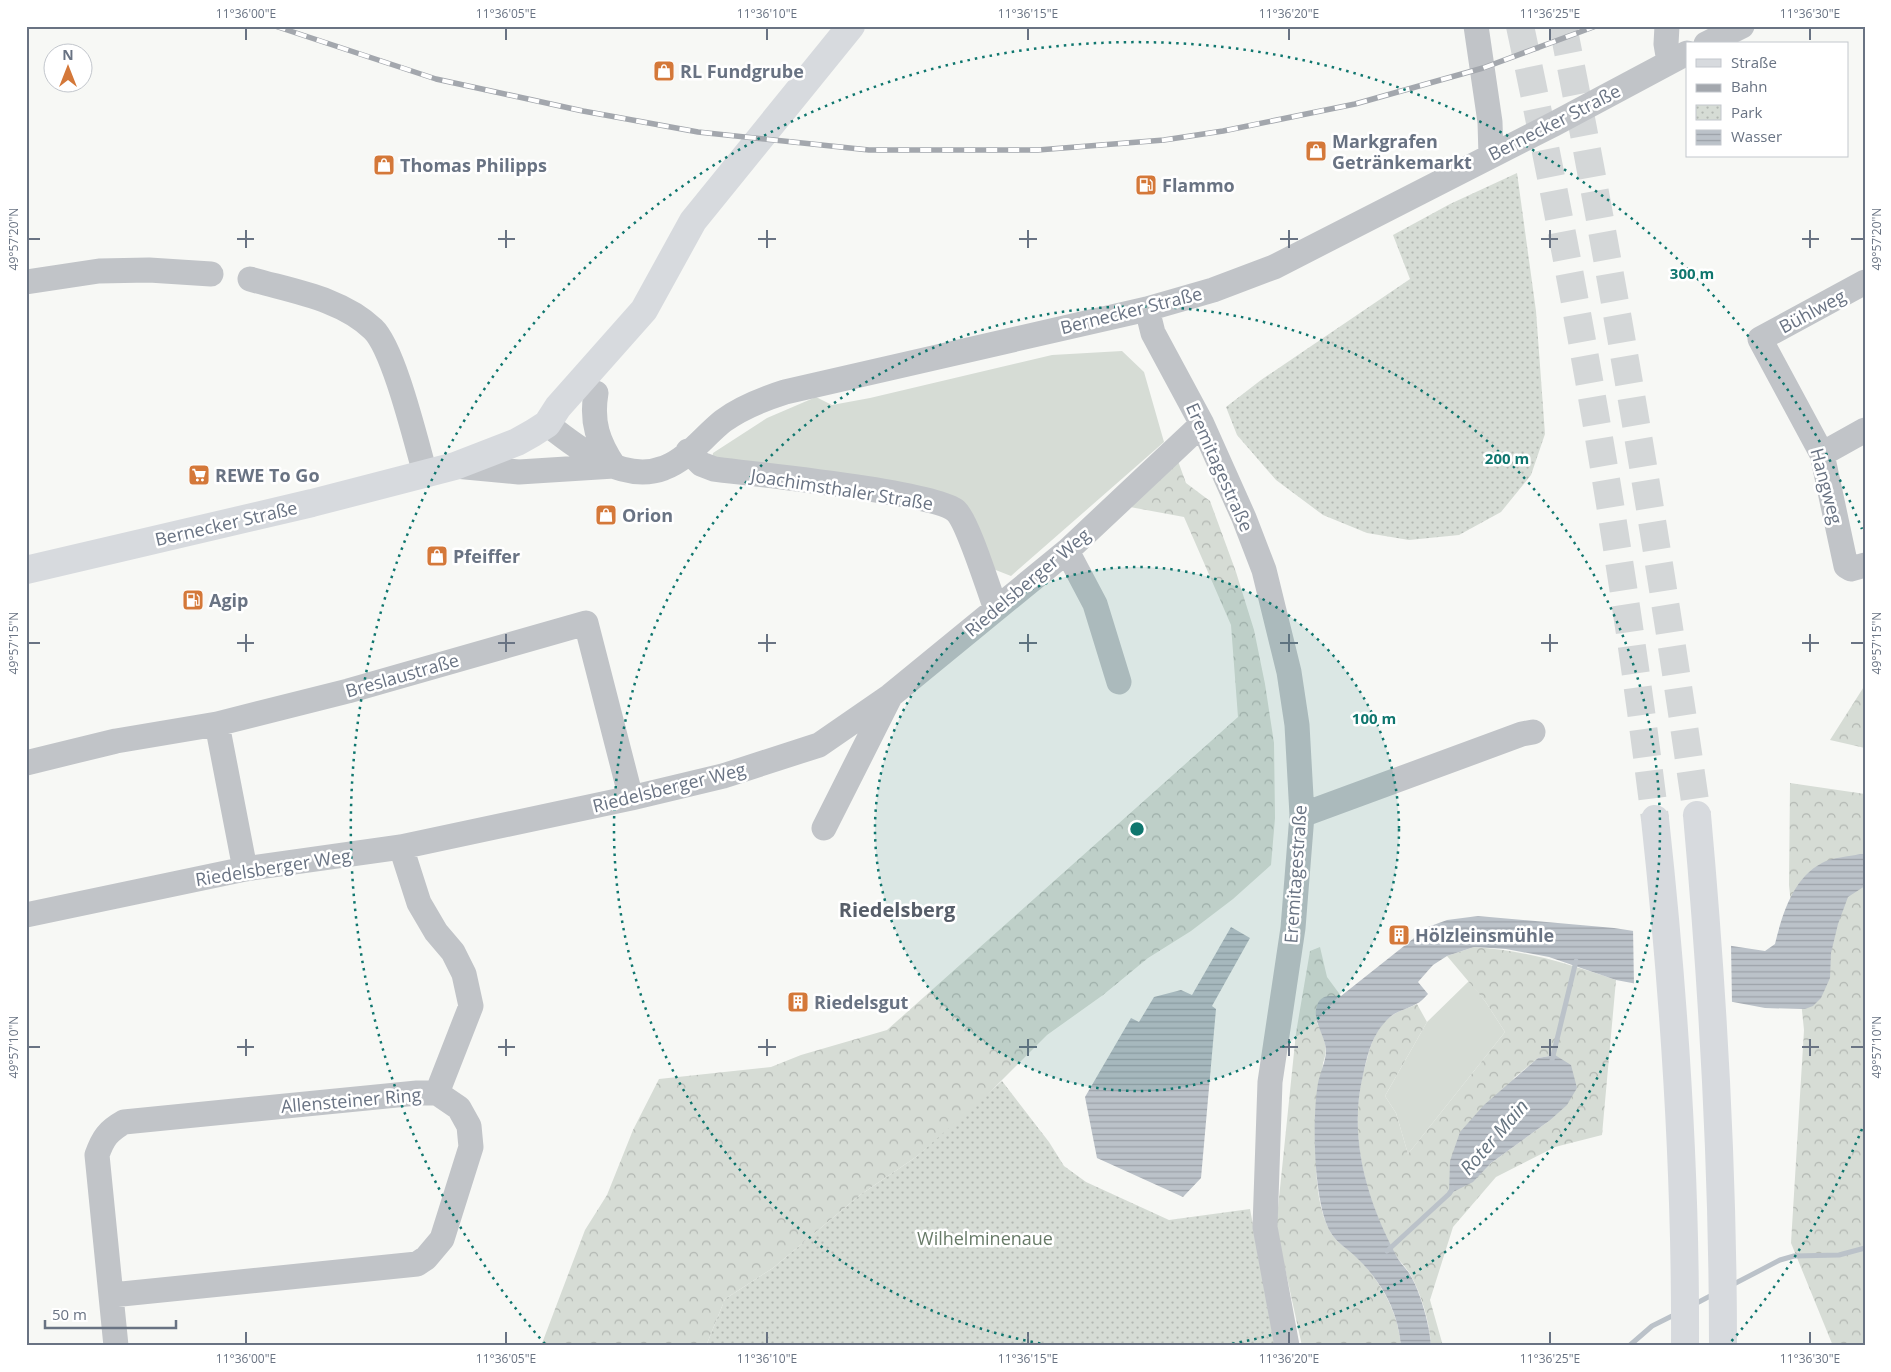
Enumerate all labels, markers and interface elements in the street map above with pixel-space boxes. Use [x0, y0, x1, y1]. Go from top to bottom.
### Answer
text: 11°36'00"E [216, 5, 276, 22]
text: 11°36'05"E [476, 5, 536, 22]
text: 11°36'10"E [737, 5, 797, 22]
text: 11°36'15"E [998, 5, 1058, 22]
text: 11°36'20"E [1259, 5, 1319, 22]
text: 11°36'25"E [1520, 5, 1580, 22]
text: 11°36'30"E [1780, 5, 1840, 22]
north arrow [42, 42, 92, 92]
legend [1686, 42, 1848, 158]
text: N [62, 45, 74, 64]
text: Straße [1731, 52, 1777, 72]
shop icon: RL Fundgrube [652, 59, 676, 83]
place label: RL Fundgrube [680, 59, 804, 83]
text: Bahn [1731, 76, 1767, 96]
street label: Bernecker Straße [1484, 78, 1624, 166]
text: Park [1731, 102, 1762, 122]
text: Wasser [1731, 126, 1782, 146]
place label: Markgrafen Getränkemarkt [1332, 129, 1472, 174]
shop icon: Markgrafen Getränkemarkt [1304, 139, 1328, 163]
shop icon: Thomas Philipps [372, 153, 396, 177]
place label: Thomas Philipps [400, 153, 547, 177]
fuel station icon: Flammo [1134, 173, 1158, 197]
place label: Flammo [1162, 173, 1235, 197]
text: 49°57'20"N [5, 208, 22, 270]
text: 49°57'20"N [1868, 208, 1885, 270]
text: 300 m [1670, 263, 1714, 283]
street label: Bernecker Straße [1058, 281, 1204, 339]
street label: Bühlweg [1775, 283, 1850, 339]
street label: Eremitagestraße [1181, 399, 1259, 535]
street label: Hangweg [1805, 445, 1849, 527]
text: 200 m [1485, 448, 1529, 468]
street label: Joachimsthaler Straße [747, 462, 935, 515]
supermarket icon: REWE To Go [187, 463, 211, 487]
place label: REWE To Go [215, 463, 320, 487]
street label: Bernecker Straße [152, 495, 300, 551]
shop icon: Orion [594, 503, 618, 527]
place label: Orion [622, 503, 673, 527]
street label: Riedelsberger Weg [959, 522, 1095, 642]
shop icon: Pfeiffer [425, 544, 449, 568]
place label: Pfeiffer [453, 544, 520, 568]
fuel station icon: Agip [181, 588, 205, 612]
place label: Agip [209, 588, 248, 612]
text: 49°57'15"N [5, 612, 22, 674]
text: 49°57'15"N [1868, 612, 1885, 674]
street label: Breslaustraße [342, 647, 462, 703]
text: 100 m [1352, 708, 1396, 728]
street label: Riedelsberger Weg [590, 756, 748, 818]
street label: Eremitagestraße [1278, 804, 1312, 944]
centre of rings [1128, 820, 1146, 838]
street label: Riedelsberger Weg [194, 843, 353, 891]
district label: Riedelsberg [839, 896, 956, 923]
building icon: Hölzleinsmühle [1387, 923, 1411, 947]
place label: Hölzleinsmühle [1415, 923, 1554, 947]
building icon: Riedelsgut [786, 990, 810, 1014]
place label: Riedelsgut [814, 990, 908, 1014]
text: 49°57'10"N [5, 1016, 22, 1078]
text: 49°57'10"N [1868, 1016, 1885, 1078]
street label: Allensteiner Ring [280, 1082, 422, 1118]
water label: Roter Main [1454, 1094, 1534, 1180]
park label: Wilhelminenaue [917, 1226, 1053, 1250]
scale bar [45, 1297, 176, 1329]
text: 50 m [52, 1304, 87, 1324]
text: 11°36'00"E [216, 1350, 276, 1367]
text: 11°36'05"E [476, 1350, 536, 1367]
text: 11°36'10"E [737, 1350, 797, 1367]
text: 11°36'15"E [998, 1350, 1058, 1367]
text: 11°36'20"E [1259, 1350, 1319, 1367]
text: 11°36'25"E [1520, 1350, 1580, 1367]
text: 11°36'30"E [1780, 1350, 1840, 1367]

